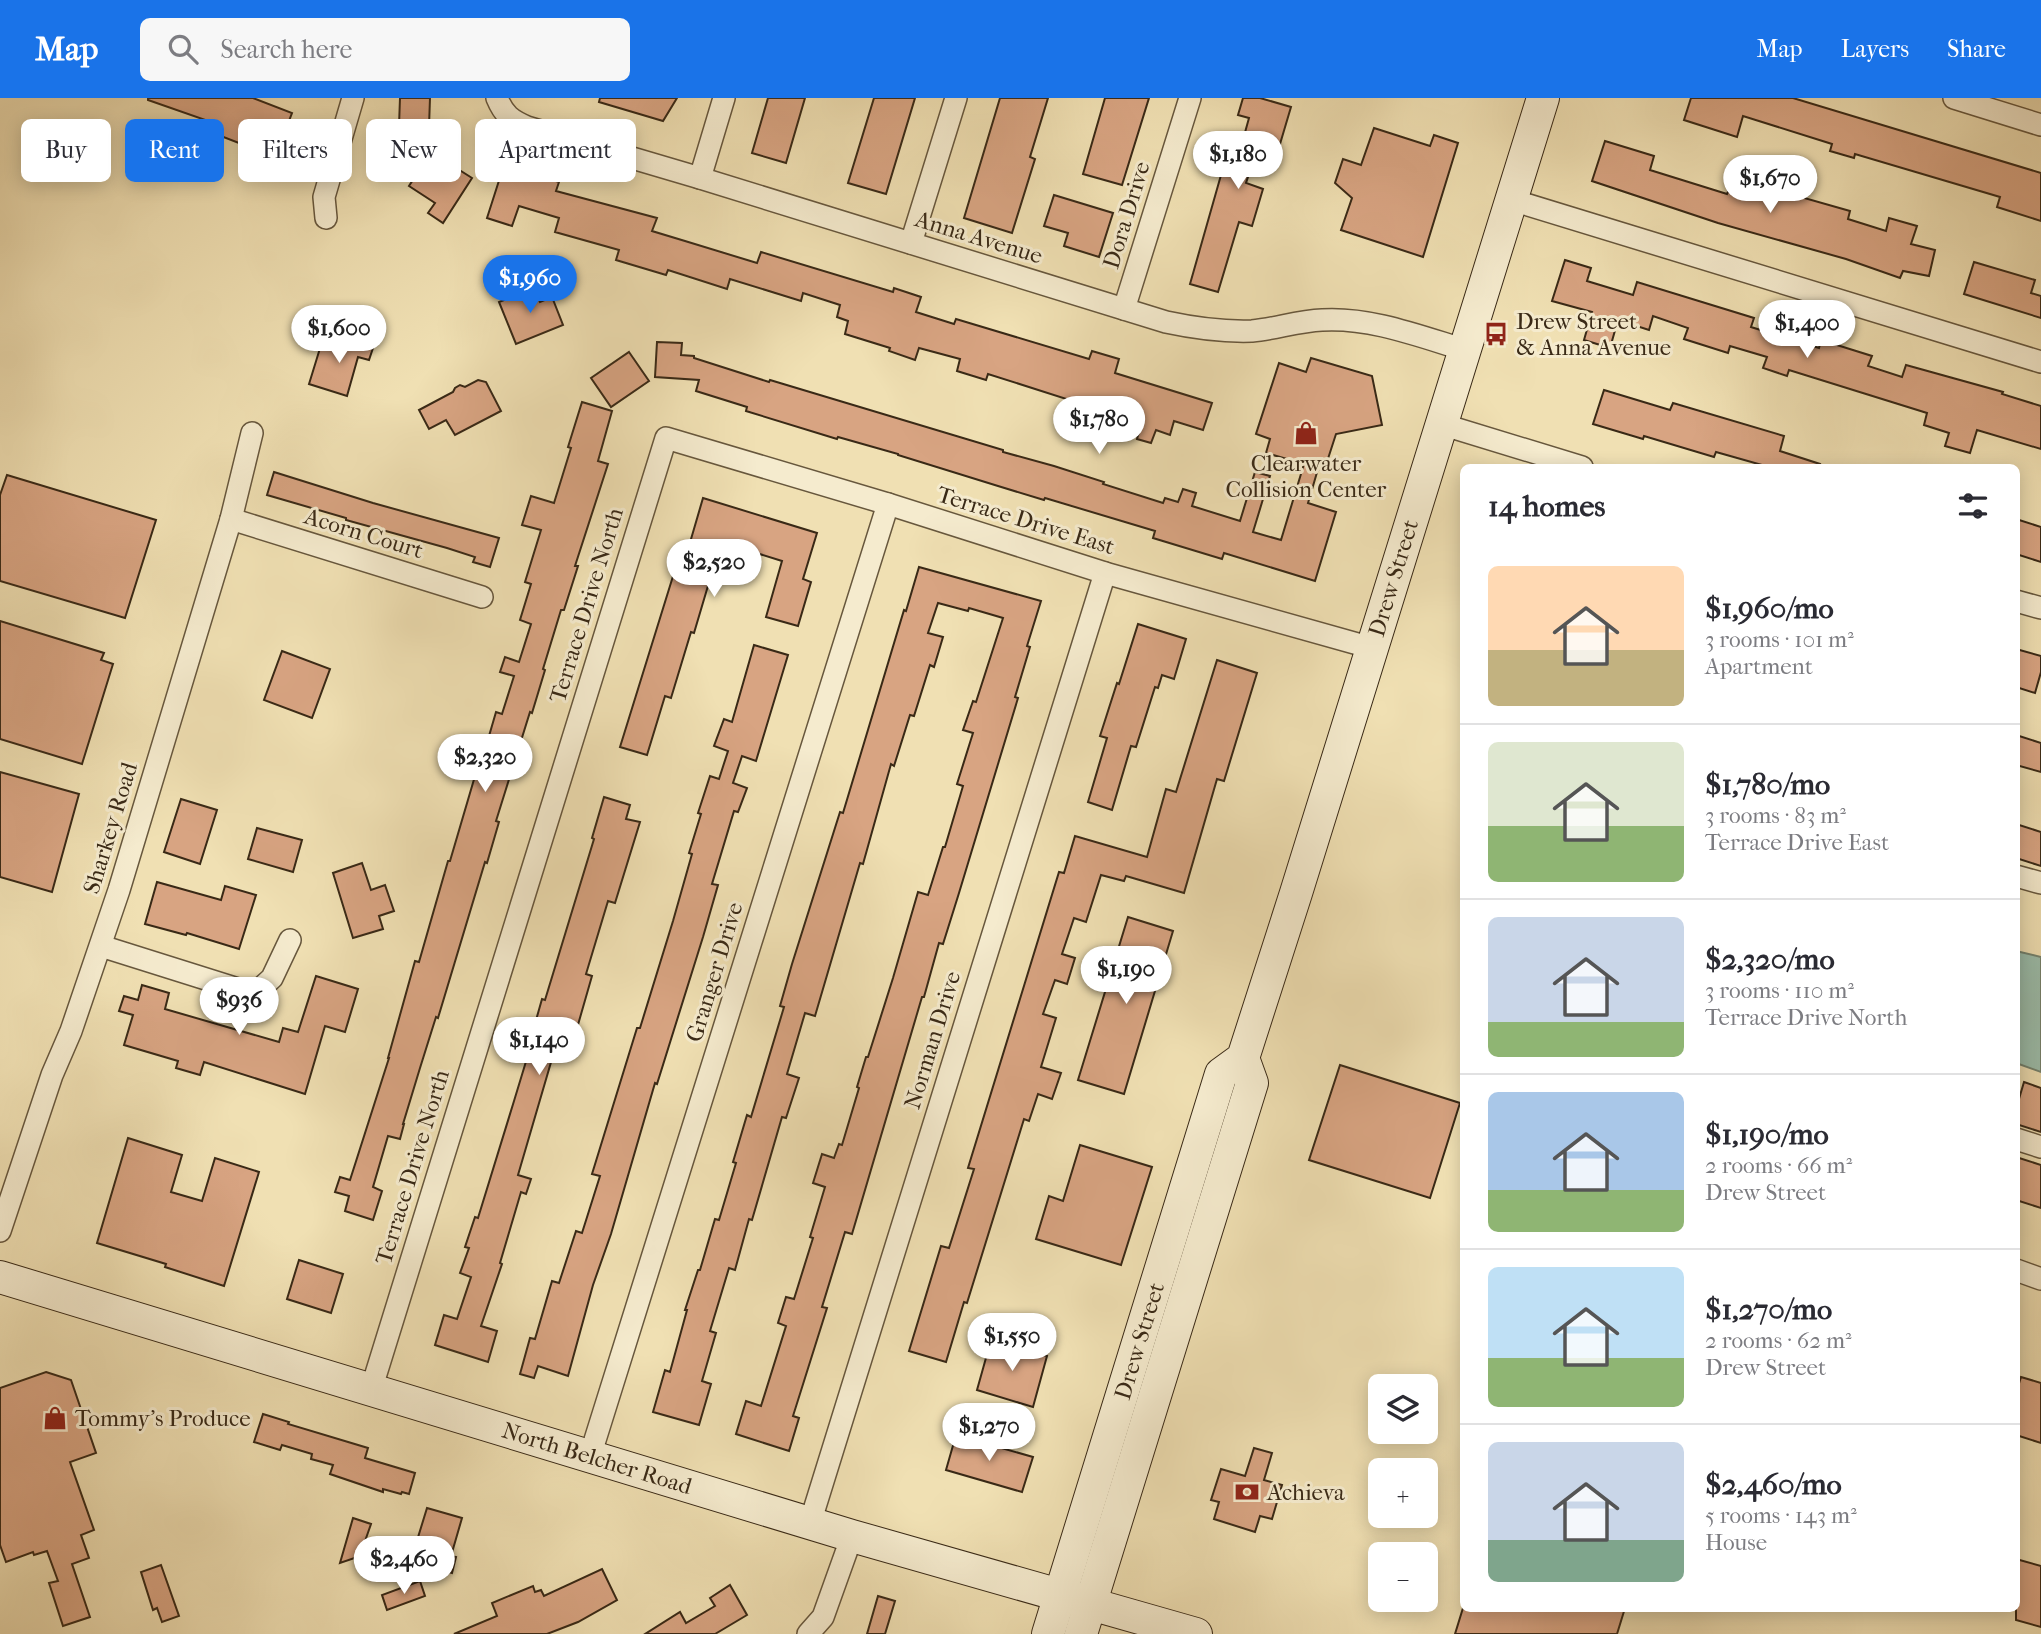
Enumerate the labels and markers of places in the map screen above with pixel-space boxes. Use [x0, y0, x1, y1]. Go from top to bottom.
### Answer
pin: $1,180 [1181, 132, 1295, 191]
pin: $1,670 [1713, 156, 1827, 215]
pin: $1,960 [473, 256, 587, 315]
pin: $1,400 [1750, 300, 1864, 360]
pin: $1,600 [282, 306, 396, 365]
place label: Drew Street & Anna Avenue [1516, 308, 1671, 361]
bus stop icon: Drew Street & Anna Avenue [1482, 320, 1510, 348]
pin: $1,780 [1042, 396, 1156, 456]
shop icon: Clearwater Collision Center [1292, 419, 1320, 447]
place label: Clearwater Collision Center [1226, 450, 1387, 503]
pin: $2,520 [657, 540, 771, 599]
pin: $2,320 [428, 734, 542, 794]
pin: $1,190 [1069, 946, 1183, 1006]
pin: $936 [198, 978, 280, 1037]
pin: $1,140 [482, 1018, 596, 1077]
pin: $1,550 [955, 1314, 1069, 1373]
shop icon: Tommy's Produce [41, 1404, 69, 1432]
pin: $1,270 [932, 1404, 1046, 1463]
place label: Tommy's Produce [75, 1405, 251, 1432]
bank icon: Achieva [1233, 1478, 1261, 1506]
place label: Achieva [1266, 1479, 1345, 1506]
pin: $2,460 [347, 1536, 461, 1596]

